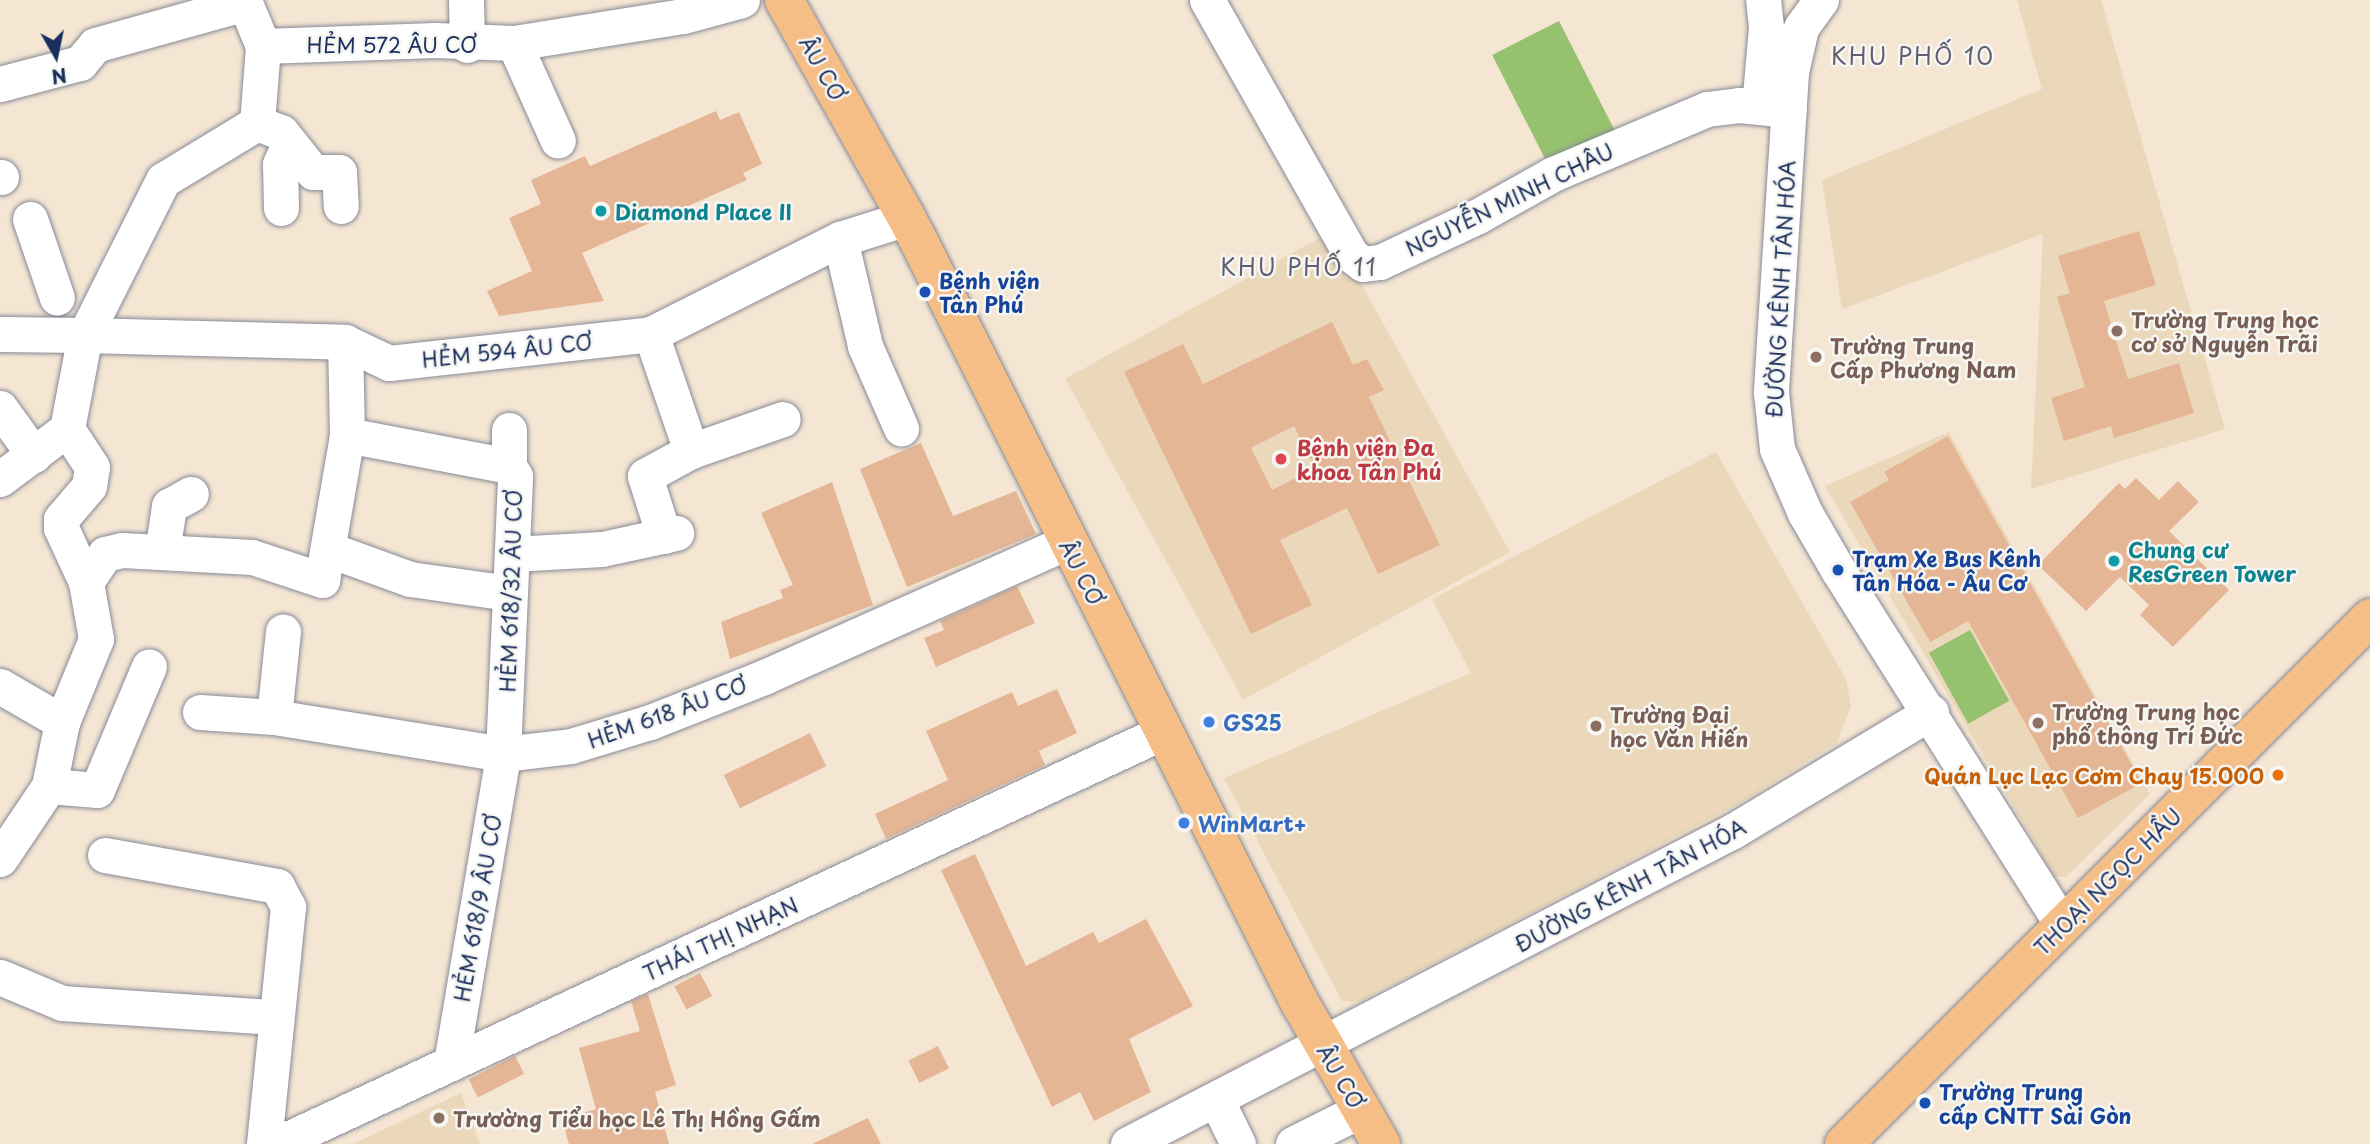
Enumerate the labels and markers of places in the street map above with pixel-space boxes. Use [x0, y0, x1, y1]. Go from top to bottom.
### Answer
place label: Diamond Place II [615, 198, 793, 224]
marker: Diamond Place II [593, 203, 609, 219]
place label: Bệnh viện Tân Phú [939, 267, 1040, 317]
marker: Bệnh viện Tân Phú [917, 284, 933, 300]
place label: Trường Trung học cơ sở Nguyễn Trãi [2131, 306, 2322, 356]
marker: Trường Trung học cơ sở Nguyễn Trãi [2109, 323, 2125, 339]
place label: Trường Trung Cấp Phương Nam [1830, 332, 2017, 382]
marker: Trường Trung Cấp Phương Nam [1808, 349, 1824, 365]
place label: Bệnh viện Đa khoa Tân Phú [1297, 434, 1442, 484]
marker: Bệnh viện Đa khoa Tân Phú [1271, 449, 1291, 469]
place label: Chung cư ResGreen Tower [2128, 536, 2297, 586]
place label: Trạm Xe Bus Kênh Tân Hóa - Âu Cơ [1852, 545, 2043, 595]
marker: Chung cư ResGreen Tower [2106, 553, 2122, 569]
marker: Trạm Xe Bus Kênh Tân Hóa - Âu Cơ [1830, 562, 1846, 578]
place label: Trường Trung học phổ thông Trí Đức [2052, 698, 2244, 748]
place label: Trường Đại học Văn Hiến [1610, 701, 1748, 751]
place label: GS25 [1223, 709, 1282, 735]
marker: GS25 [1201, 714, 1217, 730]
marker: Trường Trung học phổ thông Trí Đức [2030, 715, 2046, 731]
marker: Trường Đại học Văn Hiến [1588, 718, 1604, 734]
place label: Quán Lục Lạc Cơm Chay 15.000 [1923, 762, 2264, 788]
marker: Quán Lục Lạc Cơm Chay 15.000 [2270, 767, 2286, 783]
place label: WinMart+ [1198, 810, 1307, 836]
marker: WinMart+ [1176, 815, 1192, 831]
place label: Trường Trung cấp CNTT Sài Gòn [1939, 1078, 2134, 1128]
marker: Trường Trung cấp CNTT Sài Gòn [1917, 1095, 1933, 1111]
place label: Trươờng Tiểu học Lê Thị Hồng Gấm [453, 1105, 826, 1131]
marker: Trươờng Tiểu học Lê Thị Hồng Gấm [431, 1110, 447, 1126]

